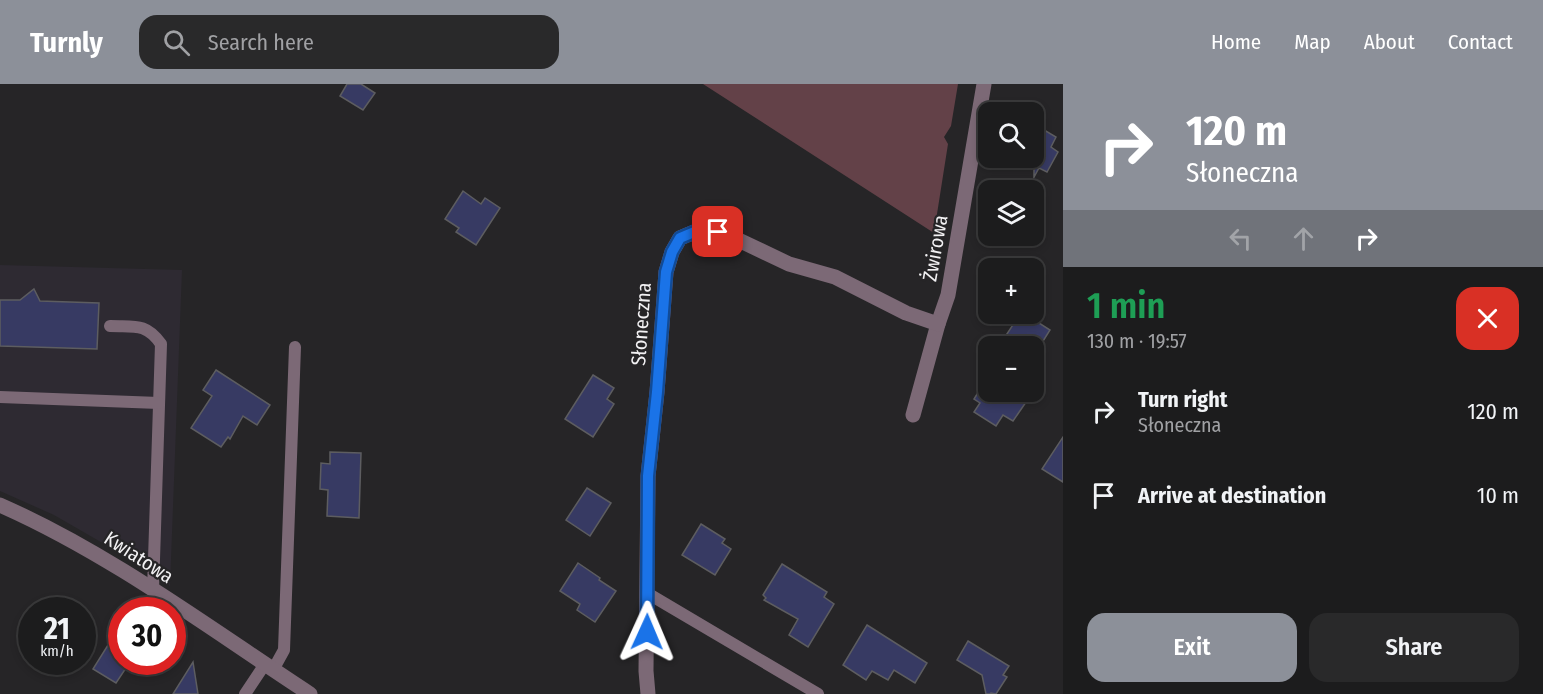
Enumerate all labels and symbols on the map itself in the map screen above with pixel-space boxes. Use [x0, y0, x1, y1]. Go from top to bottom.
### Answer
pin [692, 206, 743, 257]
street label: Żwirowa [917, 213, 953, 283]
street label: Słoneczna [626, 282, 656, 366]
street label: Kwiatowa [100, 526, 178, 588]
speed limit sign: 30 [108, 597, 186, 675]
position arrow [615, 600, 679, 664]

